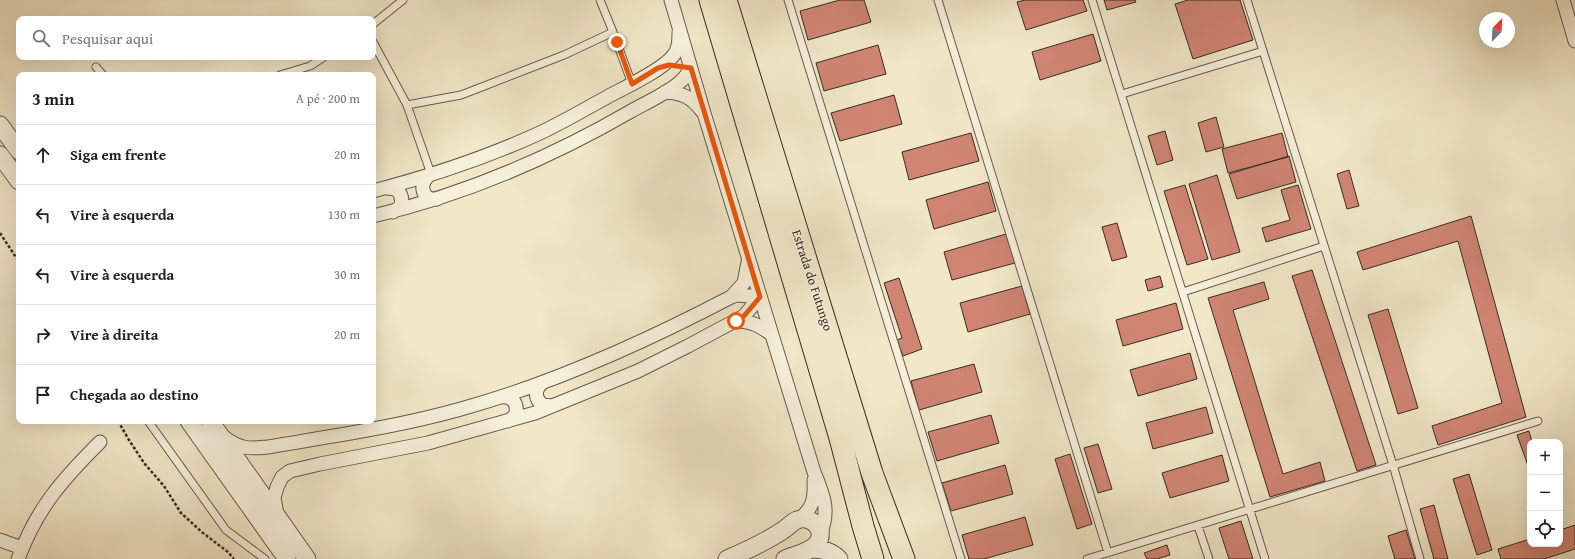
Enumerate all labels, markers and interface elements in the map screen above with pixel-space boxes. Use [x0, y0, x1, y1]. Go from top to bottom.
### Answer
north arrow [1479, 12, 1515, 48]
search box [16, 16, 376, 60]
icon: search [30, 27, 52, 49]
text: Pesquisar aqui [62, 28, 153, 49]
route end [608, 33, 626, 51]
text: 3 min [32, 86, 74, 111]
text: A pé · 200 m [296, 89, 360, 108]
icon: ahead [32, 144, 54, 166]
text: Siga em frente [70, 144, 166, 165]
text: 20 m [334, 145, 360, 164]
icon: left [32, 204, 54, 226]
text: Vire à esquerda [70, 204, 174, 225]
text: 130 m [328, 205, 360, 224]
street label: Estrada do Futungo [787, 227, 838, 334]
icon: left [32, 264, 54, 286]
text: Vire à esquerda [70, 264, 174, 285]
text: 30 m [334, 265, 360, 284]
route start [727, 312, 745, 330]
icon: right [32, 324, 54, 346]
text: Vire à direita [70, 324, 158, 345]
text: 20 m [334, 325, 360, 344]
icon: arrive [32, 384, 54, 406]
text: Chegada ao destino [70, 384, 198, 405]
map controls [1527, 439, 1563, 547]
button: + [1527, 439, 1563, 475]
button: − [1527, 475, 1563, 511]
button: locate [1527, 511, 1563, 547]

